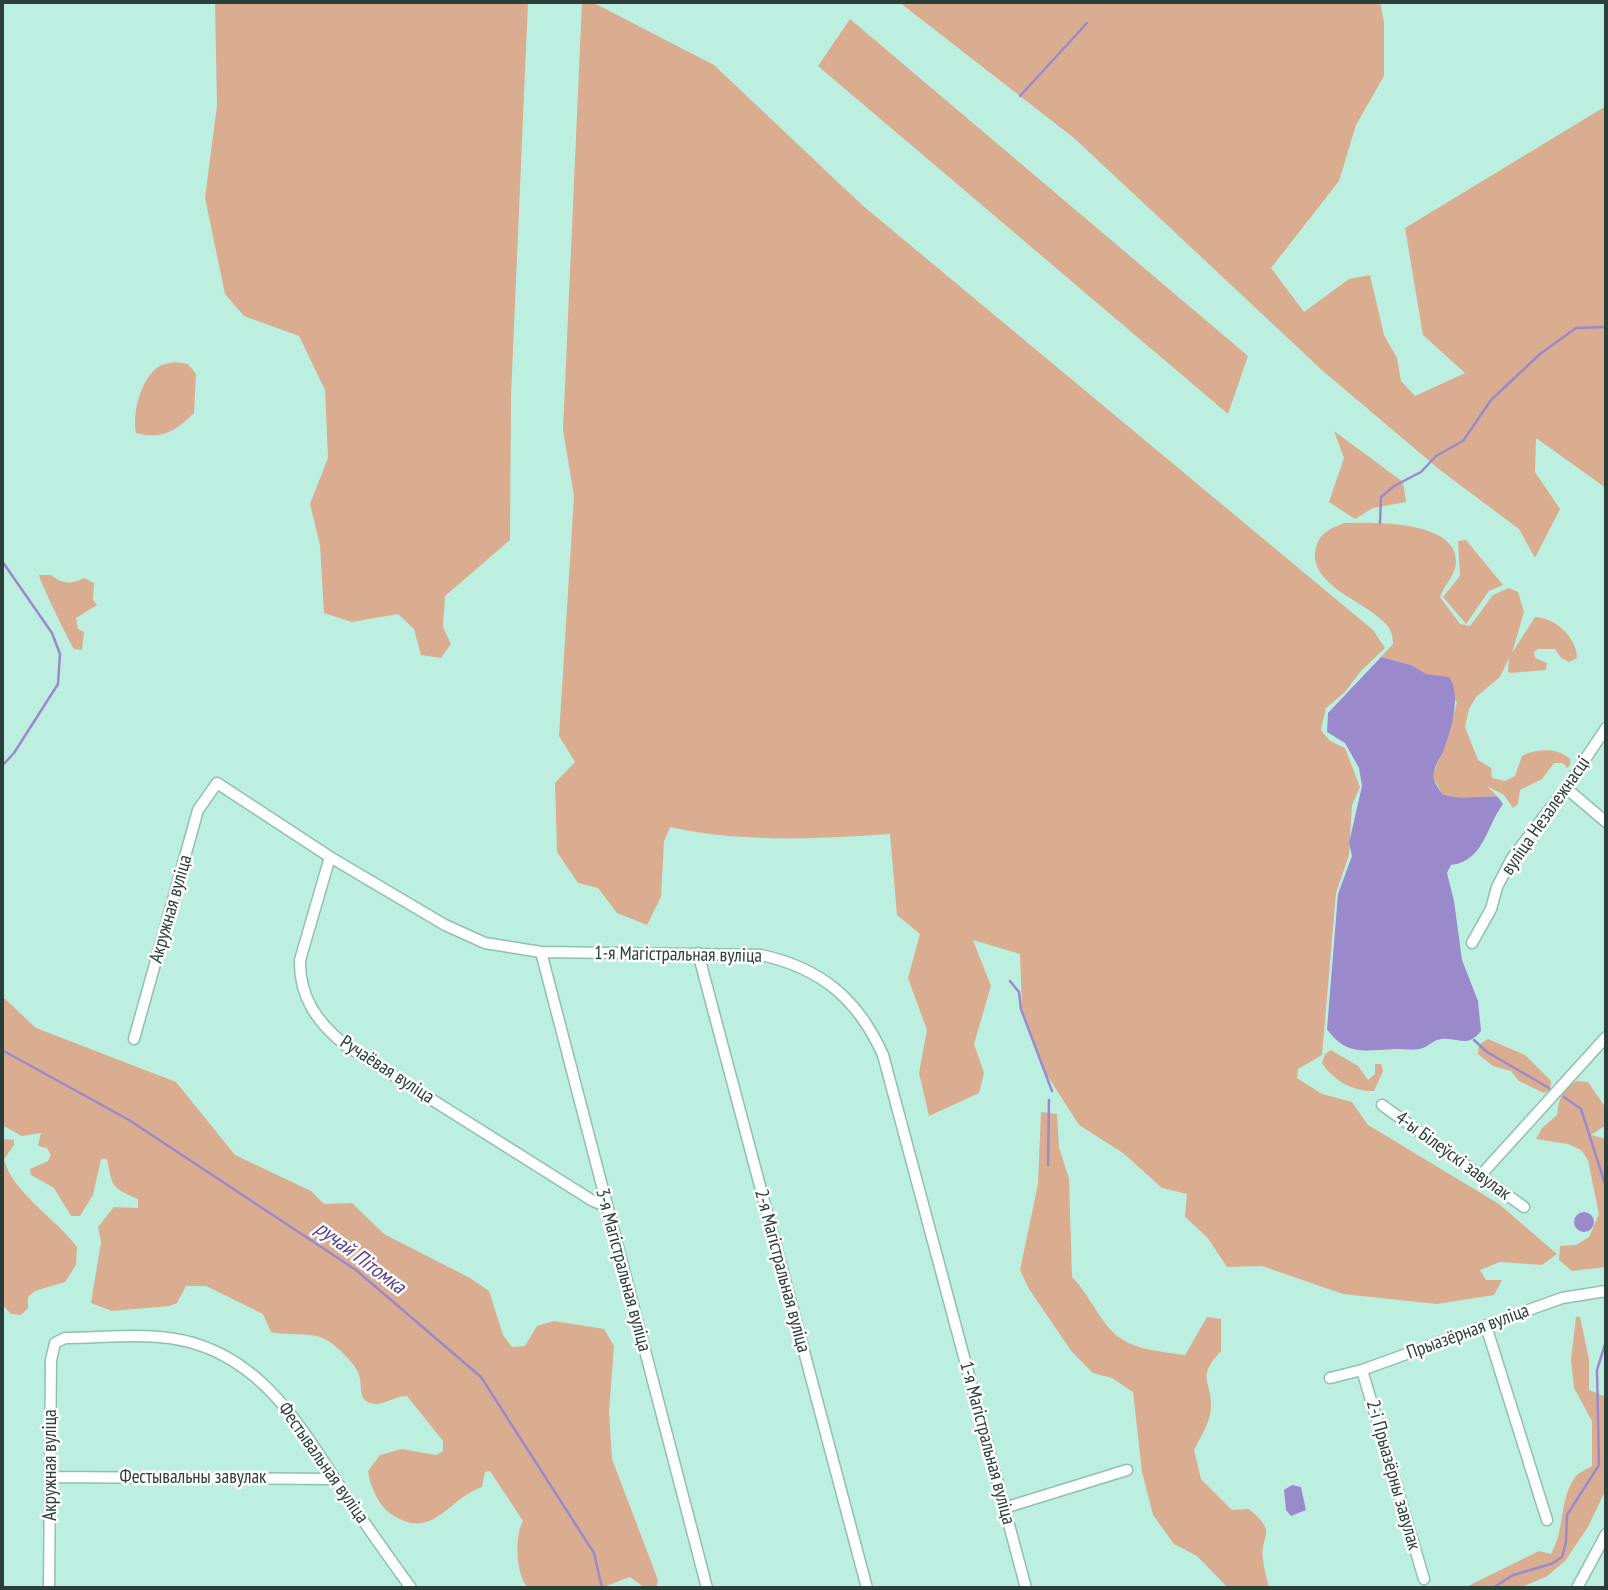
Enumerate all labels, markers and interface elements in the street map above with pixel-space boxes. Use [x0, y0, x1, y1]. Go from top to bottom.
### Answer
street label: вуліца Незалежнасці [1497, 752, 1595, 880]
street label: Акружная вуліца [145, 852, 197, 966]
street label: 1-я Магістральная вуліца [594, 942, 762, 968]
street label: Ручаёвая вуліца [336, 1031, 438, 1109]
street label: 4-ы Білеўскі завулак [1391, 1107, 1515, 1205]
street label: 3-я Магістральная вуліца [590, 1186, 656, 1354]
street label: 2-я Магістральная вуліца [749, 1187, 815, 1355]
water label: ручай Пітомка [310, 1216, 410, 1300]
street label: Прыазёрная вуліца [1404, 1299, 1532, 1365]
street label: 1-я Магістральная вуліца [954, 1359, 1020, 1527]
street label: 2-і Прыазёрны завулак [1361, 1397, 1425, 1553]
street label: Фестывальная вуліца [273, 1398, 373, 1528]
street label: Акружная вуліца [40, 1409, 62, 1521]
street label: Фестывальны завулак [120, 1467, 266, 1489]

